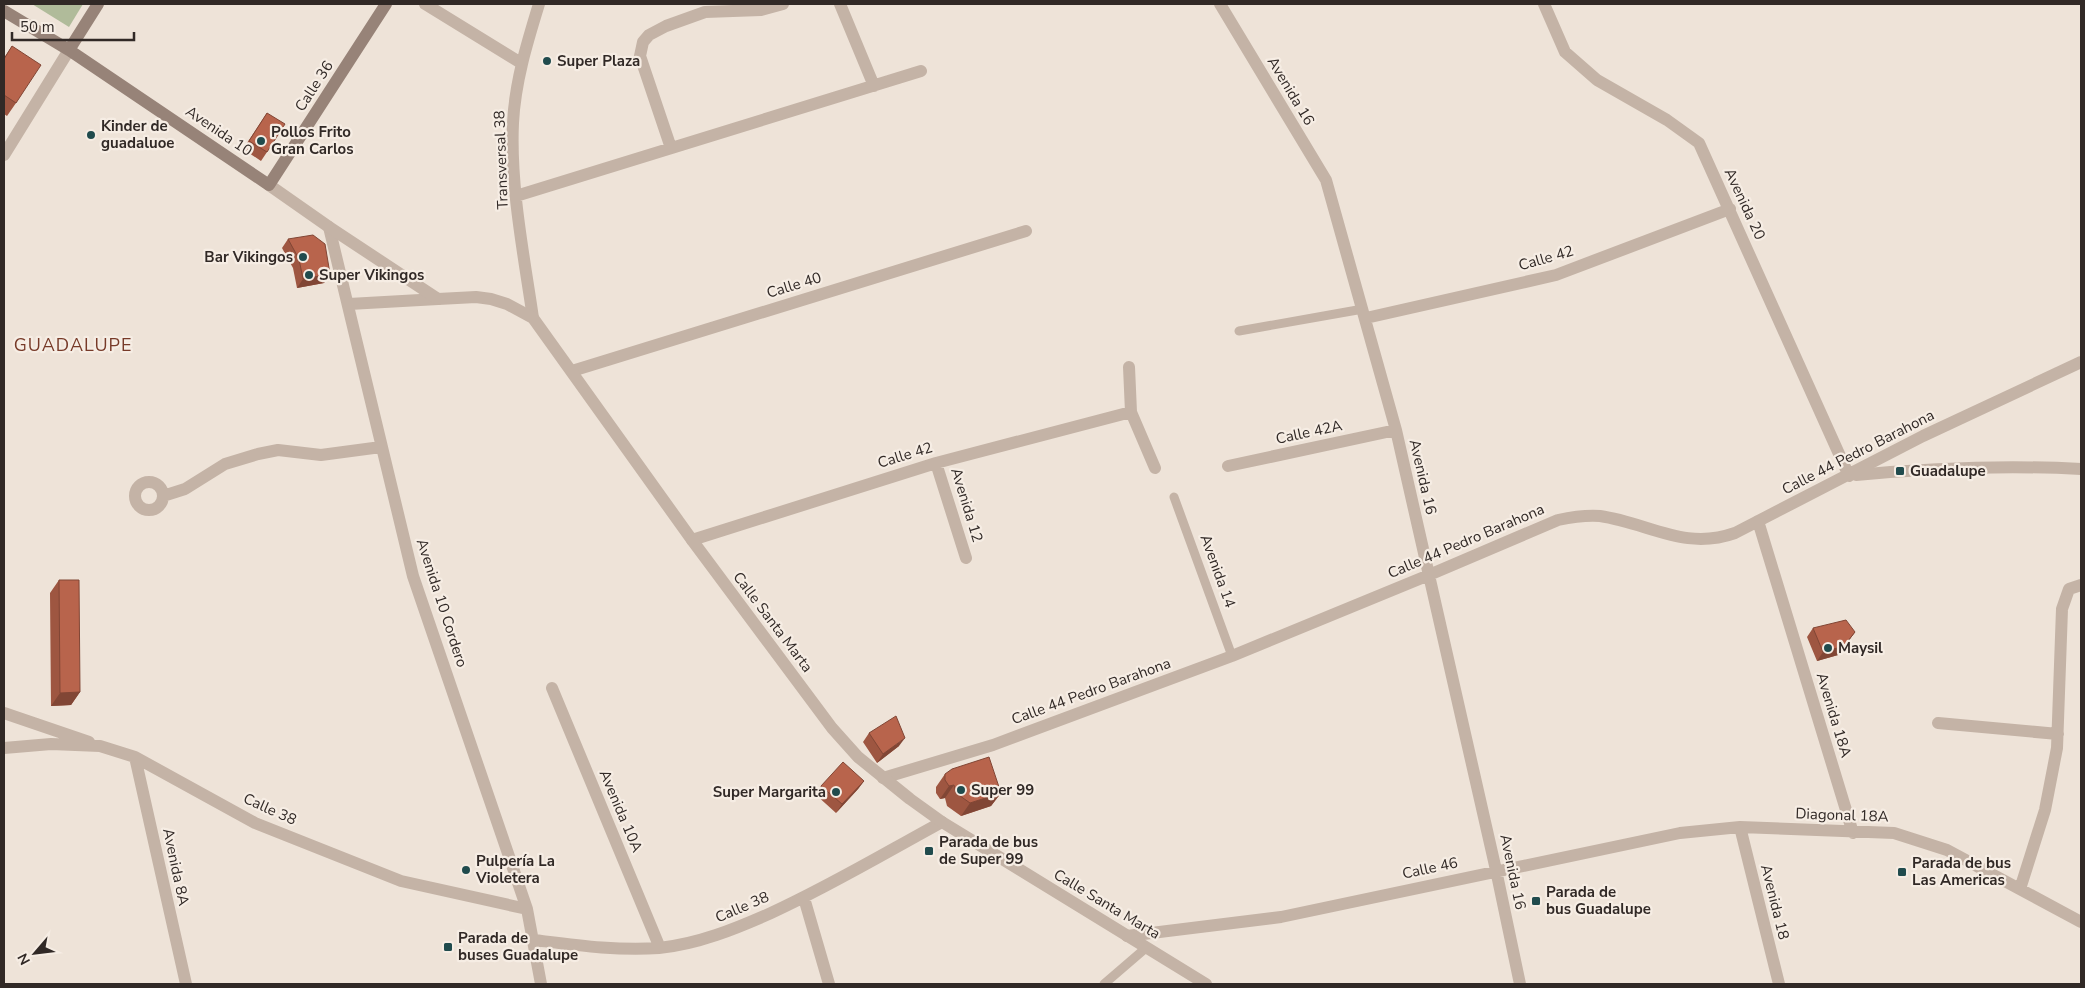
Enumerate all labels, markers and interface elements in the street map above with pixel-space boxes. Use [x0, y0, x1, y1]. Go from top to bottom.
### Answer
scale bar [12, 10, 135, 42]
text: 50 m [20, 17, 55, 37]
place label: Super Plaza [557, 51, 640, 71]
street label: Avenida 16 [1263, 53, 1319, 129]
marker: Super Plaza [541, 55, 553, 67]
street label: Calle 36 [290, 57, 338, 115]
street label: Avenida 10 [182, 101, 256, 161]
street label: Transversal 38 [489, 110, 513, 210]
place label: Kinder de guadaluoe [101, 116, 174, 153]
place label: Pollos Frito Gran Carlos [271, 122, 354, 159]
marker: Kinder de guadaluoe [85, 129, 97, 141]
marker: Pollos Frito Gran Carlos [255, 135, 267, 147]
street label: Avenida 20 [1720, 165, 1770, 243]
street label: Calle 42 [1516, 241, 1576, 275]
place label: Bar Vikingos [204, 247, 293, 267]
marker: Bar Vikingos [297, 251, 309, 263]
place label: Super Vikingos [319, 265, 424, 285]
street label: Calle 40 [764, 267, 824, 303]
marker: Super Vikingos [303, 269, 315, 281]
district label: GUADALUPE [14, 333, 132, 357]
street label: Calle 44 Pedro Barahona [1778, 405, 1938, 499]
street label: Calle 42A [1274, 415, 1344, 449]
street label: Calle 42 [875, 437, 935, 473]
street label: Avenida 16 [1405, 437, 1441, 517]
place label: Guadalupe [1910, 461, 1986, 481]
street label: Avenida 12 [946, 465, 988, 545]
marker: Guadalupe [1894, 465, 1906, 477]
street label: Calle 44 Pedro Barahona [1385, 499, 1547, 583]
street label: Avenida 14 [1195, 532, 1241, 610]
street label: Avenida 10 Cordero [412, 536, 472, 670]
street label: Calle Santa Marta [729, 568, 817, 676]
place label: Maysil [1838, 638, 1883, 658]
marker: Maysil [1822, 642, 1834, 654]
street label: Calle 44 Pedro Barahona [1008, 653, 1174, 729]
street label: Avenida 18A [1812, 670, 1856, 760]
street label: Avenida 10A [595, 767, 647, 855]
place label: Super 99 [971, 780, 1034, 800]
place label: Super Margarita [713, 782, 826, 802]
marker: Super 99 [955, 784, 967, 796]
marker: Super Margarita [830, 786, 842, 798]
street label: Calle 38 [240, 788, 300, 830]
street label: Diagonal 18A [1795, 803, 1889, 827]
street label: Avenida 8A [158, 826, 194, 908]
place label: Parada de bus de Super 99 [939, 832, 1038, 869]
street label: Avenida 16 [1495, 832, 1531, 912]
marker: Parada de bus de Super 99 [923, 845, 935, 857]
place label: Pulpería La Violetera [475, 851, 555, 888]
street label: Calle 46 [1400, 852, 1460, 884]
place label: Parada de bus Las Americas [1912, 853, 2011, 890]
street label: Avenida 18 [1756, 862, 1794, 942]
marker: Pulpería La Violetera [460, 864, 472, 876]
street label: Calle Santa Marta [1050, 864, 1164, 944]
marker: Parada de bus Las Americas [1896, 866, 1908, 878]
place label: Parada de bus Guadalupe [1546, 882, 1651, 919]
street label: Calle 38 [712, 887, 772, 927]
marker: Parada de bus Guadalupe [1530, 895, 1542, 907]
north arrow [10, 928, 60, 978]
place label: Parada de buses Guadalupe [458, 928, 578, 965]
marker: Parada de buses Guadalupe [442, 941, 454, 953]
text: N [13, 950, 35, 968]

